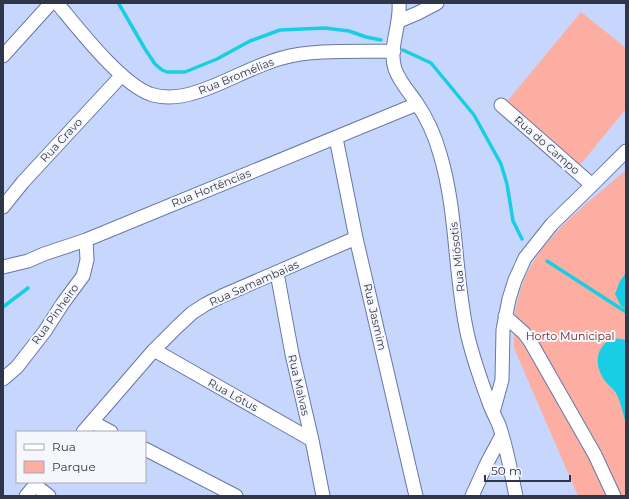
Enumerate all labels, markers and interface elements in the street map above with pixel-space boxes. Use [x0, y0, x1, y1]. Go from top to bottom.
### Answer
street label: Rua Bromélias [196, 54, 276, 98]
street label: Rua do Campo [511, 113, 583, 177]
street label: Rua Cravo [37, 115, 85, 165]
street label: Rua Hortências [169, 165, 253, 210]
street label: Rua Miósotis [446, 221, 468, 293]
street label: Rua Samambaias [207, 257, 302, 309]
street label: Rua Pinheiro [28, 281, 82, 347]
street label: Rua Jasmim [360, 282, 390, 352]
park label: Horto Municipal [526, 329, 614, 343]
street label: Rua Malvas [285, 353, 313, 418]
street label: Rua Lótus [205, 375, 261, 415]
legend [16, 431, 146, 483]
text: Rua [52, 439, 76, 454]
scale bar [485, 457, 570, 483]
text: Parque [52, 459, 96, 474]
text: 50 m [491, 463, 522, 478]

